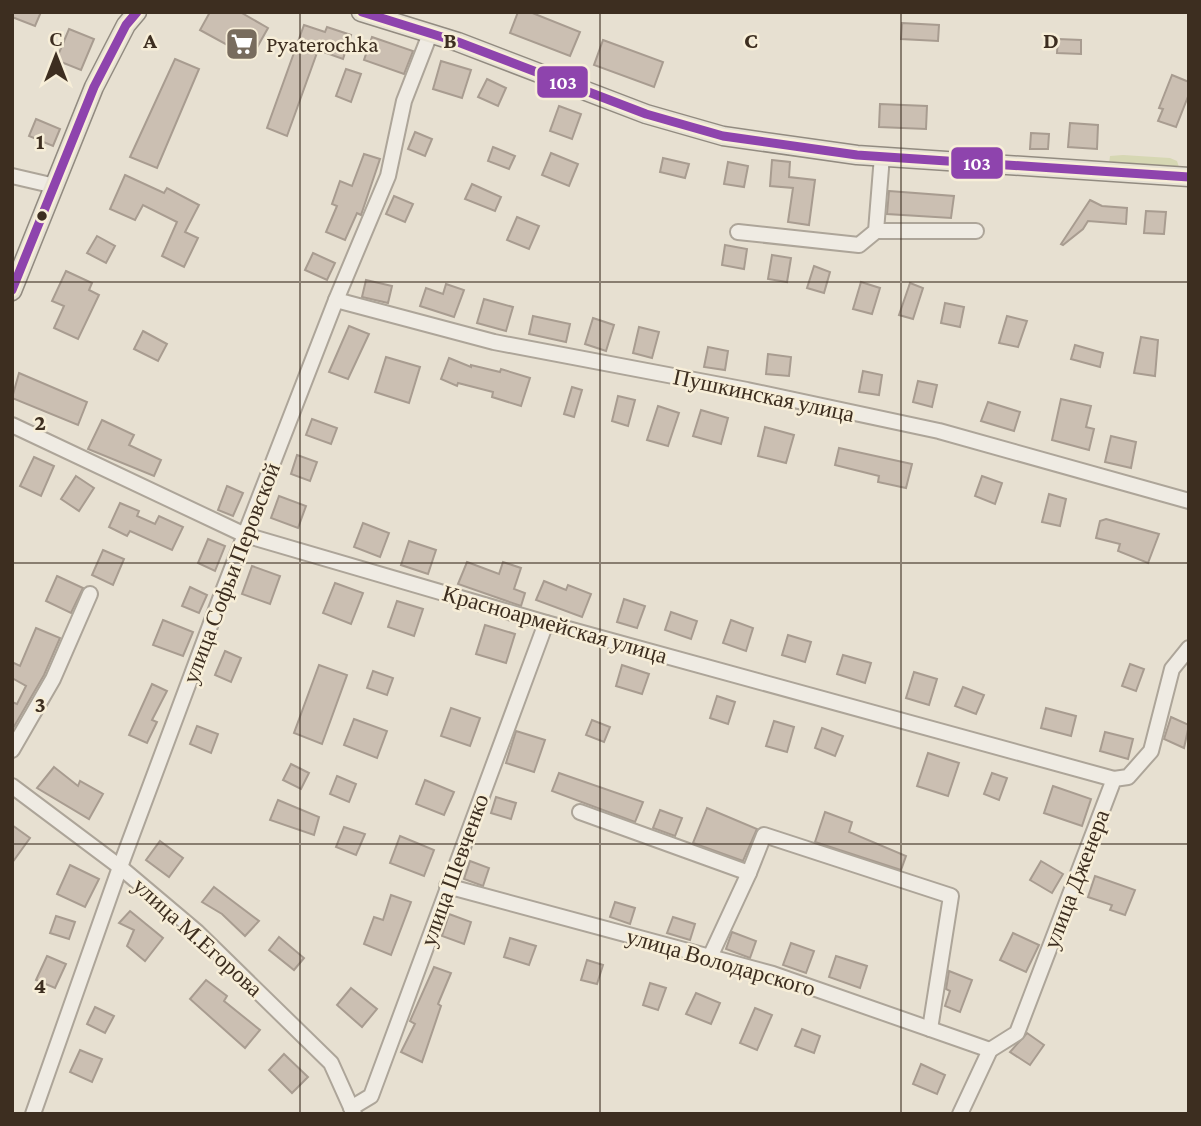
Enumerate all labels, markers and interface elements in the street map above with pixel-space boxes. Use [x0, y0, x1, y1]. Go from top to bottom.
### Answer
north arrow [21, 21, 91, 91]
supermarket icon: Pyaterochka [223, 25, 261, 63]
text: A [142, 27, 157, 53]
text: B [443, 27, 457, 53]
text: C [744, 27, 758, 53]
text: D [1043, 27, 1059, 53]
text: С [49, 29, 63, 50]
place label: Pyaterochka [266, 31, 379, 57]
line badge: 103 [536, 65, 589, 99]
text: 103 [549, 72, 577, 93]
text: 1 [36, 128, 45, 154]
line badge: 103 [950, 146, 1004, 180]
text: 103 [963, 153, 991, 174]
unlabelled marker [35, 209, 49, 223]
street label: Пушкинская улица [671, 363, 857, 427]
text: 2 [34, 409, 46, 435]
street label: улица Софьи Перовской [177, 459, 285, 687]
street label: Красноармейская улица [440, 579, 670, 669]
text: 3 [34, 691, 46, 717]
street label: улица Шевченко [414, 790, 494, 950]
street label: улица Дженера [1038, 806, 1114, 952]
street label: улица М.Егорова [128, 872, 268, 1002]
street label: улица Володарского [623, 923, 819, 1001]
text: 4 [34, 972, 46, 998]

